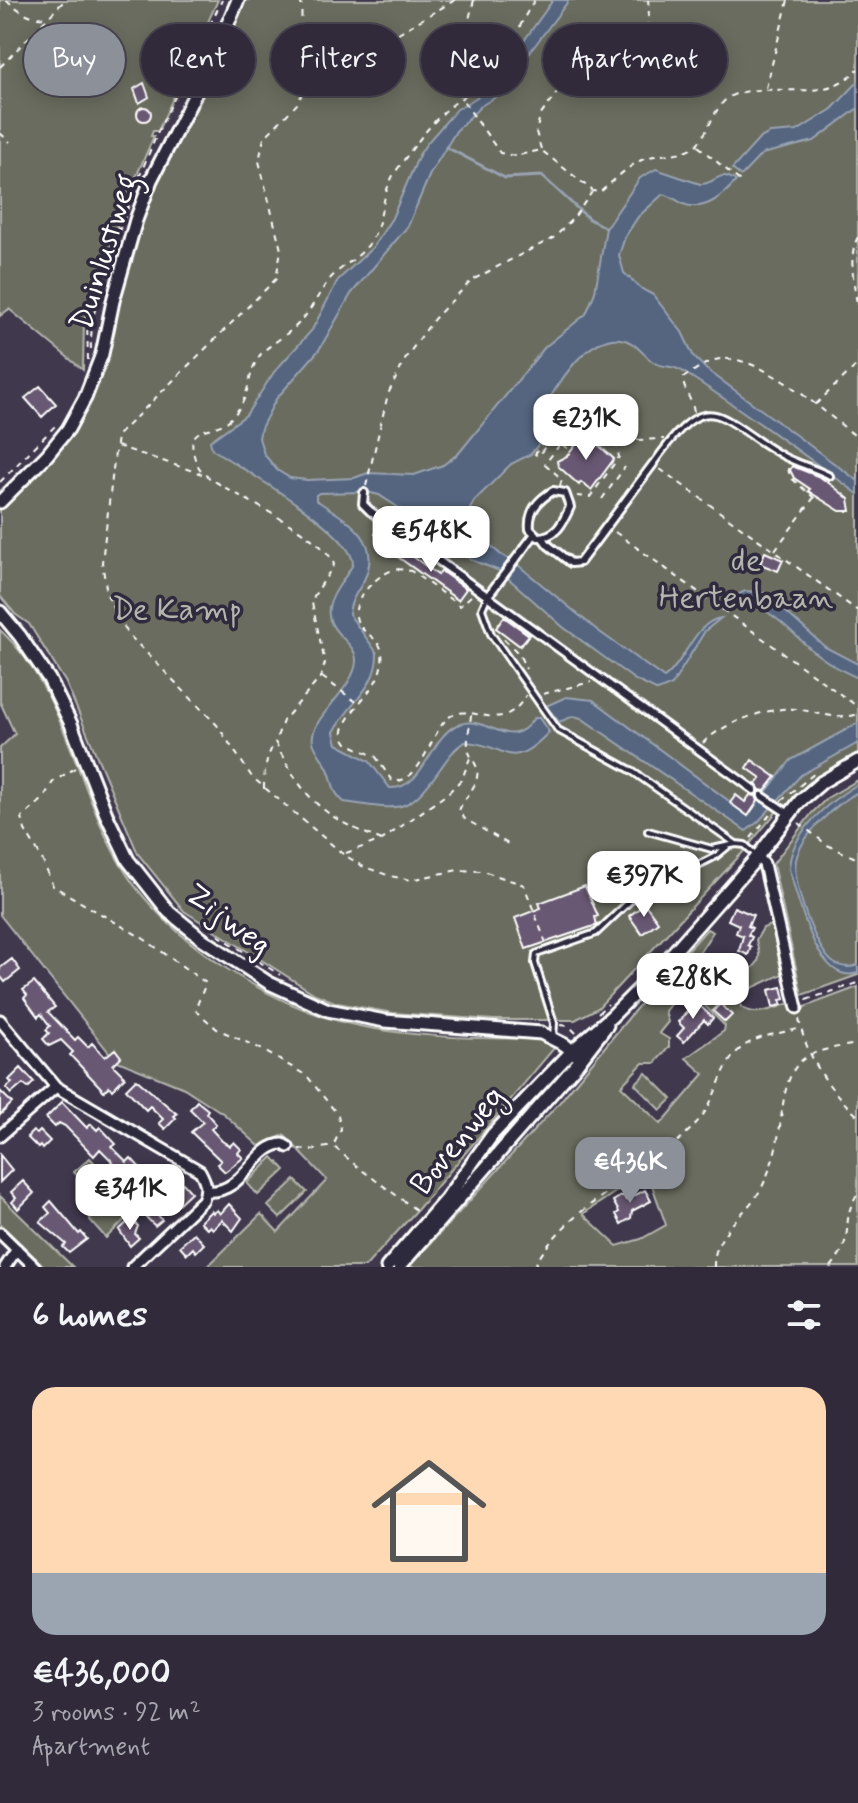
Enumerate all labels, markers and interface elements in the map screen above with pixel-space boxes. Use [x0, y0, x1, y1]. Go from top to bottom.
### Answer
chip: Buy [24, 24, 125, 96]
chip: Rent [141, 24, 255, 96]
chip: Filters [271, 24, 405, 96]
chip: New [421, 24, 527, 96]
chip: Apartment [543, 24, 727, 96]
street label: Duinlustweg [61, 168, 152, 336]
pin: €231K [530, 394, 642, 462]
text: €231K [551, 403, 621, 437]
pin: €548K [375, 506, 487, 574]
text: €548K [391, 515, 471, 549]
park label: de Hertenbaan [659, 540, 833, 619]
park label: De Kamp [112, 589, 242, 631]
pin: €397K [588, 851, 700, 919]
text: €397K [605, 860, 683, 894]
street label: Zijweg [176, 874, 280, 966]
pin: €288K [637, 953, 749, 1021]
text: €288K [655, 962, 731, 996]
street label: Bovenweg [401, 1078, 516, 1206]
pin: €436K [574, 1137, 686, 1205]
text: €436K [593, 1146, 667, 1180]
pin: €341K [74, 1164, 186, 1232]
text: €341K [93, 1173, 167, 1207]
text: 6 homes [32, 1293, 147, 1338]
icon: filters [782, 1293, 826, 1337]
icon: home [357, 1439, 501, 1583]
text: €436,000 [32, 1651, 171, 1696]
text: 3 rooms · 92 m² [32, 1696, 201, 1730]
text: Apartment [32, 1730, 150, 1764]

